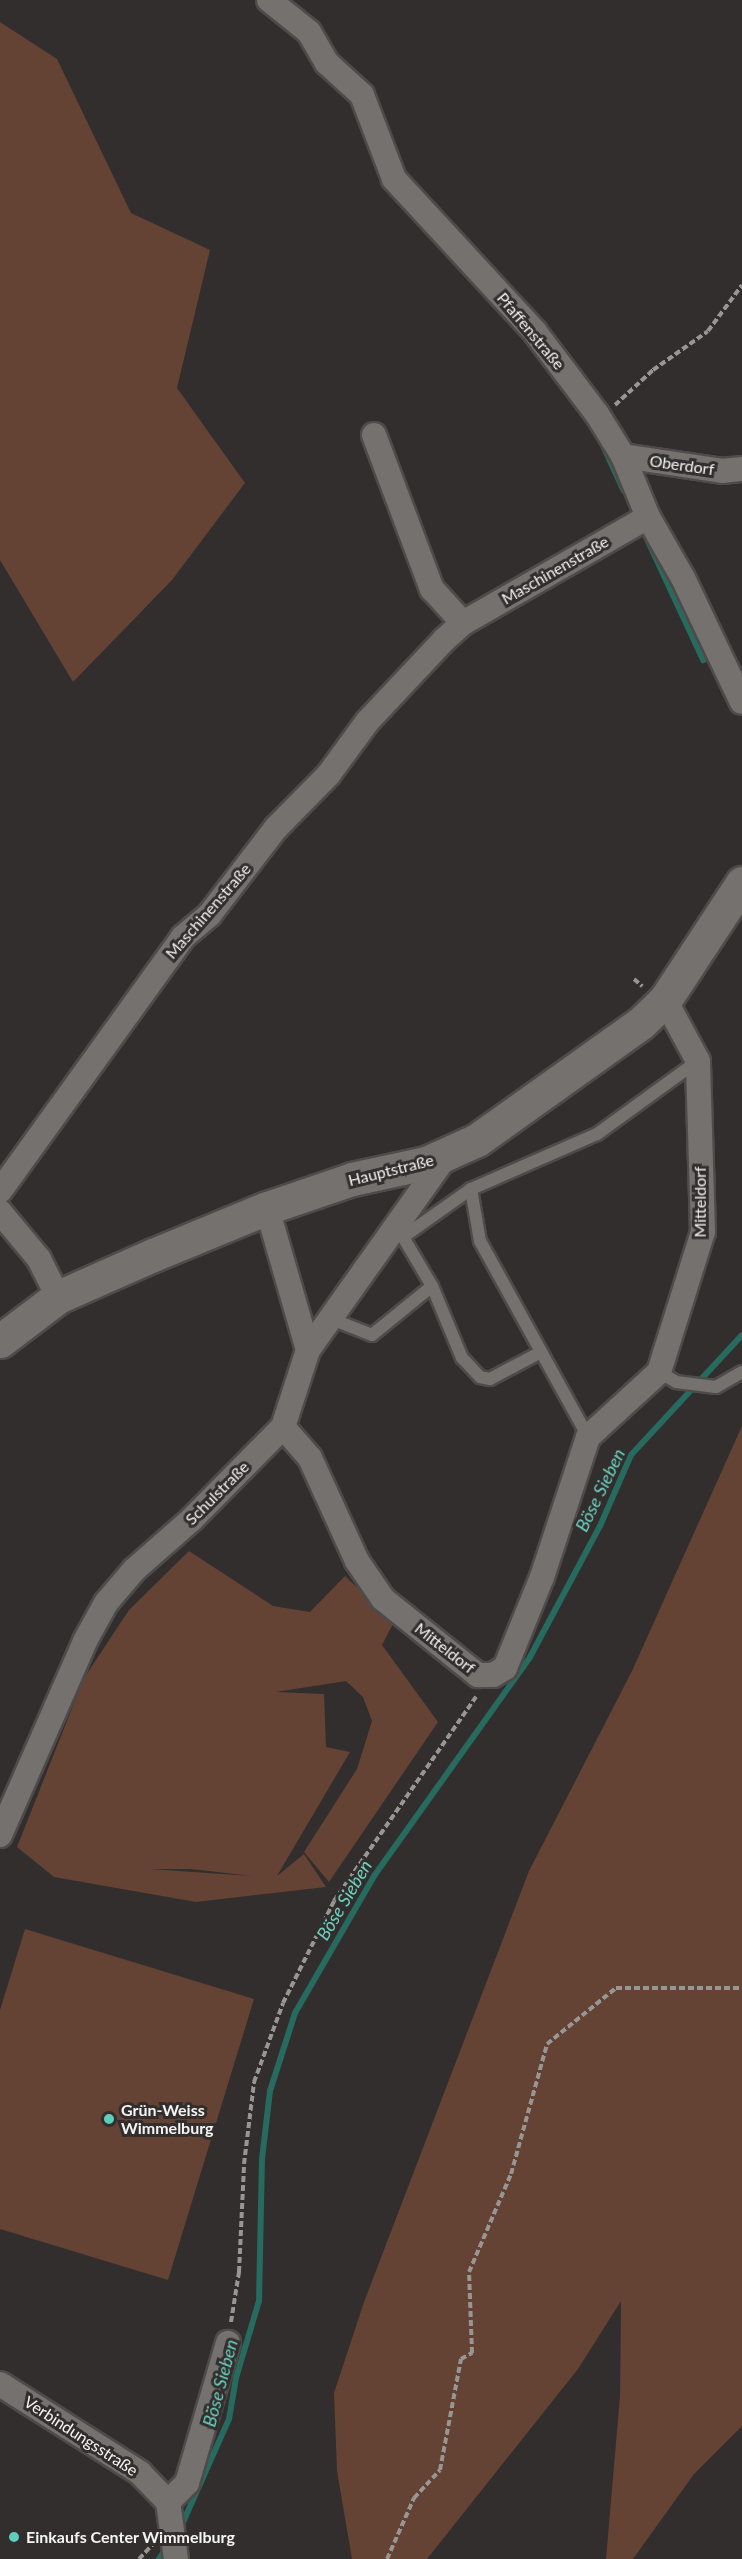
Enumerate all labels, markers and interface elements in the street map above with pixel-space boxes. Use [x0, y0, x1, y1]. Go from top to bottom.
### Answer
street label: Pfaffenstraße [493, 289, 569, 373]
street label: Oberdorf [648, 451, 716, 479]
street label: Maschinenstraße [498, 532, 612, 608]
street label: Maschinenstraße [161, 859, 255, 963]
street label: Hauptstraße [346, 1150, 436, 1190]
street label: Mitteldorf [690, 1166, 710, 1238]
water label: Böse Sieben [571, 1445, 629, 1535]
street label: Schulstraße [181, 1457, 253, 1529]
street label: Mitteldorf [411, 1619, 479, 1677]
water label: Böse Sieben [312, 1856, 376, 1944]
place label: Grün-Weiss Wimmelburg [121, 2100, 214, 2138]
marker: Grün-Weiss Wimmelburg [102, 2112, 116, 2126]
water label: Böse Sieben [198, 2337, 242, 2429]
street label: Verbindungsstraße [21, 2392, 141, 2480]
place label: Einkaufs Center Wimmelburg [26, 2527, 235, 2547]
marker: Einkaufs Center Wimmelburg [7, 2530, 21, 2544]

